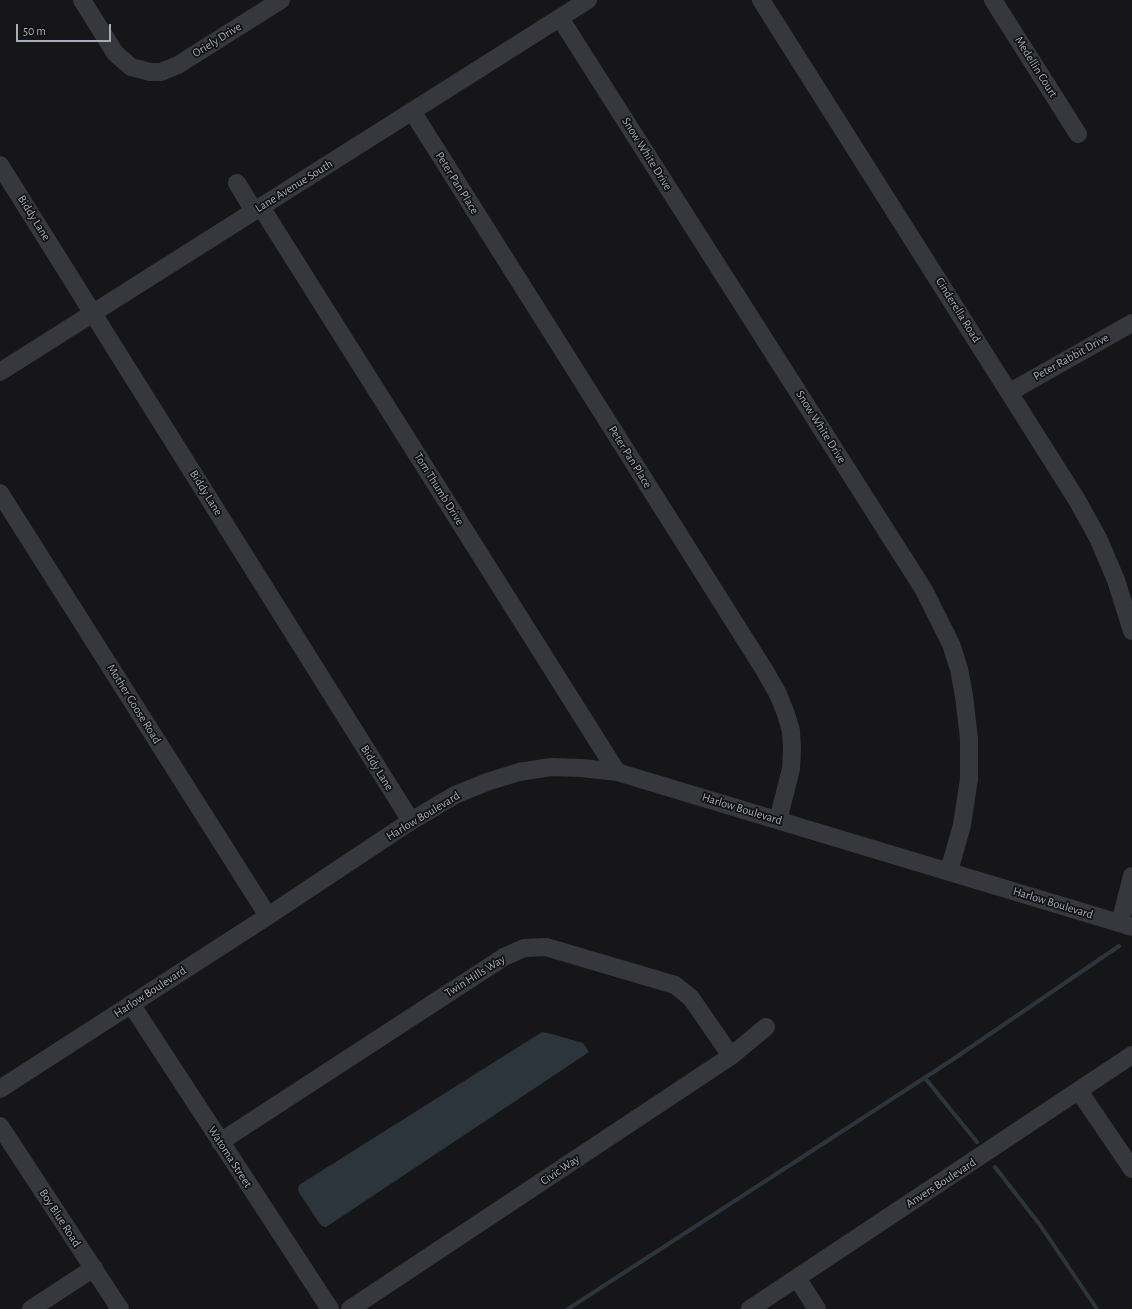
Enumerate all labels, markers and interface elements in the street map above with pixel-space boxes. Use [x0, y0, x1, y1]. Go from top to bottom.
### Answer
scale bar [18, 16, 113, 42]
street label: Oriely Drive [190, 19, 244, 61]
text: 50 m [23, 25, 46, 37]
street label: Medellin Court [1012, 34, 1060, 100]
street label: Snow White Drive [619, 115, 675, 193]
street label: Peter Pan Place [432, 149, 482, 217]
street label: Lane Avenue South [253, 156, 335, 216]
street label: Biddy Lane [14, 193, 54, 243]
street label: Cinderella Road [932, 275, 984, 345]
street label: Peter Rabbit Drive [1031, 330, 1111, 384]
street label: Snow White Drive [793, 388, 849, 466]
street label: Peter Pan Place [605, 423, 655, 491]
street label: Tom Thumb Drive [411, 450, 467, 528]
street label: Biddy Lane [186, 468, 226, 518]
street label: Mother Goose Road [104, 662, 164, 746]
street label: Biddy Lane [357, 743, 397, 793]
street label: Harlow Boulevard [384, 788, 462, 844]
street label: Harlow Boulevard [700, 790, 784, 828]
street label: Harlow Boulevard [1011, 884, 1095, 922]
street label: Twin Hills Way [442, 952, 508, 1000]
street label: Harlow Boulevard [111, 963, 189, 1021]
street label: Watoma Street [205, 1124, 255, 1190]
street label: Civic Way [538, 1152, 582, 1188]
street label: Anvers Boulevard [903, 1155, 979, 1211]
street label: Boy Blue Road [36, 1186, 84, 1250]

